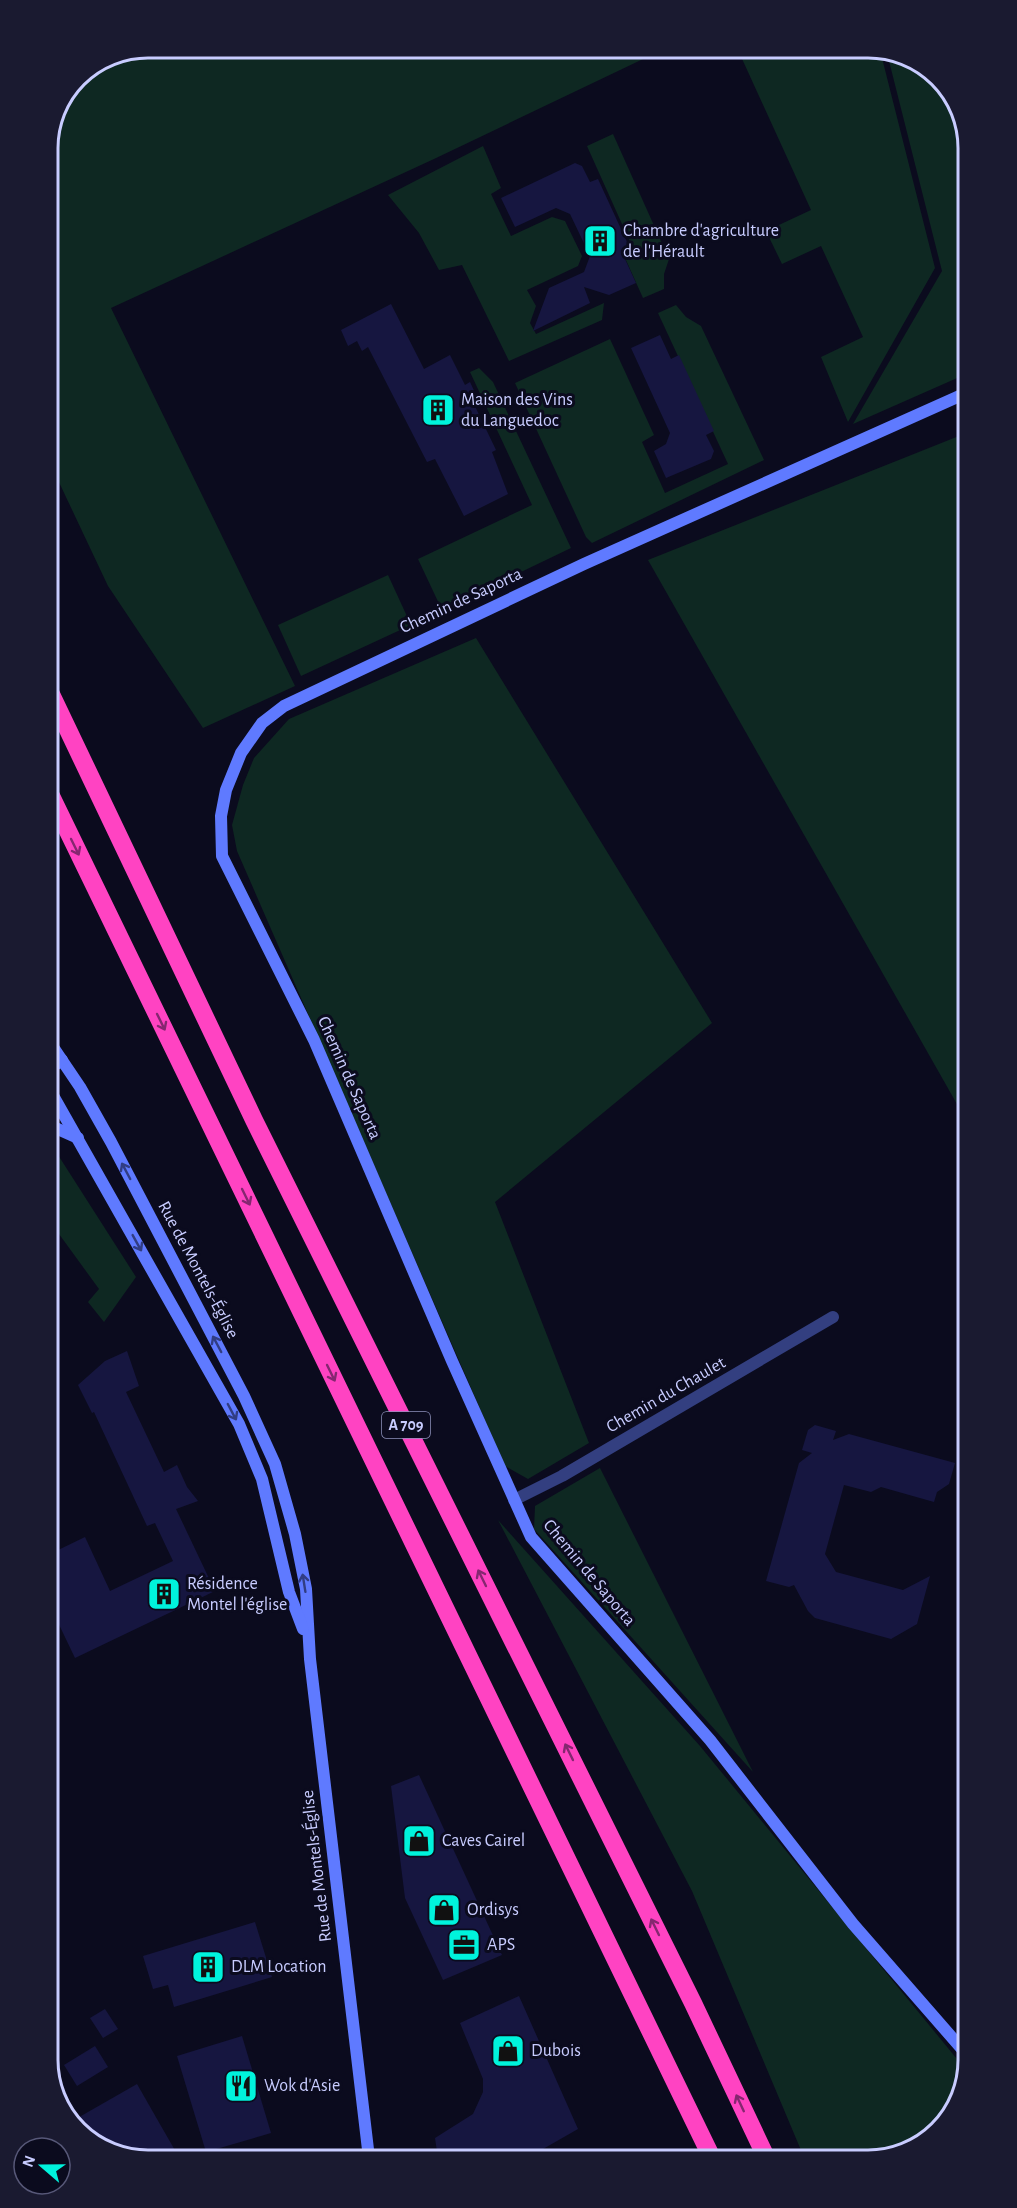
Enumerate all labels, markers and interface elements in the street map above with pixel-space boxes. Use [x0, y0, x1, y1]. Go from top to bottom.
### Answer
place label: Chambre d'agriculture de l'Hérault [623, 222, 779, 261]
building icon: Chambre d'agriculture de l'Hérault [582, 223, 618, 259]
place label: Maison des Vins du Languedoc [461, 391, 573, 430]
building icon: Maison des Vins du Languedoc [420, 392, 456, 428]
street label: Chemin de Saporta [397, 565, 525, 637]
one-way arrow [70, 837, 82, 855]
one-way arrow [155, 1013, 167, 1031]
street label: Chemin de Saporta [314, 1014, 384, 1142]
one-way arrow [120, 1163, 132, 1180]
one-way arrow [240, 1188, 252, 1206]
street label: Rue de Montels-Église [154, 1197, 244, 1342]
one-way arrow [132, 1233, 143, 1251]
one-way arrow [211, 1335, 222, 1353]
street label: Chemin du Chaulet [603, 1354, 729, 1436]
one-way arrow [325, 1363, 337, 1381]
one-way arrow [227, 1403, 238, 1421]
road number: A 709 [382, 1412, 430, 1438]
street label: Chemin de Saporta [539, 1516, 639, 1630]
one-way arrow [475, 1569, 487, 1587]
one-way arrow [299, 1574, 310, 1594]
place label: Résidence Montel l'église [187, 1575, 287, 1614]
building icon: Résidence Montel l'église [146, 1576, 182, 1612]
one-way arrow [562, 1744, 574, 1762]
street label: Rue de Montels-Église [296, 1789, 335, 1943]
shop icon: Caves Cairel [401, 1823, 437, 1859]
place label: Caves Cairel [442, 1832, 525, 1850]
shop icon: Ordisys [426, 1892, 462, 1928]
place label: Ordisys [467, 1901, 519, 1919]
one-way arrow [649, 1918, 661, 1936]
office icon: APS [446, 1927, 482, 1963]
place label: APS [487, 1936, 515, 1954]
building icon: DLM Location [190, 1949, 226, 1985]
place label: DLM Location [231, 1958, 326, 1976]
shop icon: Dubois [490, 2033, 526, 2069]
place label: Dubois [531, 2042, 581, 2060]
restaurant icon: Wok d'Asie [223, 2068, 259, 2104]
place label: Wok d'Asie [264, 2077, 340, 2095]
one-way arrow [734, 2094, 746, 2112]
north arrow [12, 2136, 72, 2196]
text: N [19, 2153, 38, 2169]

